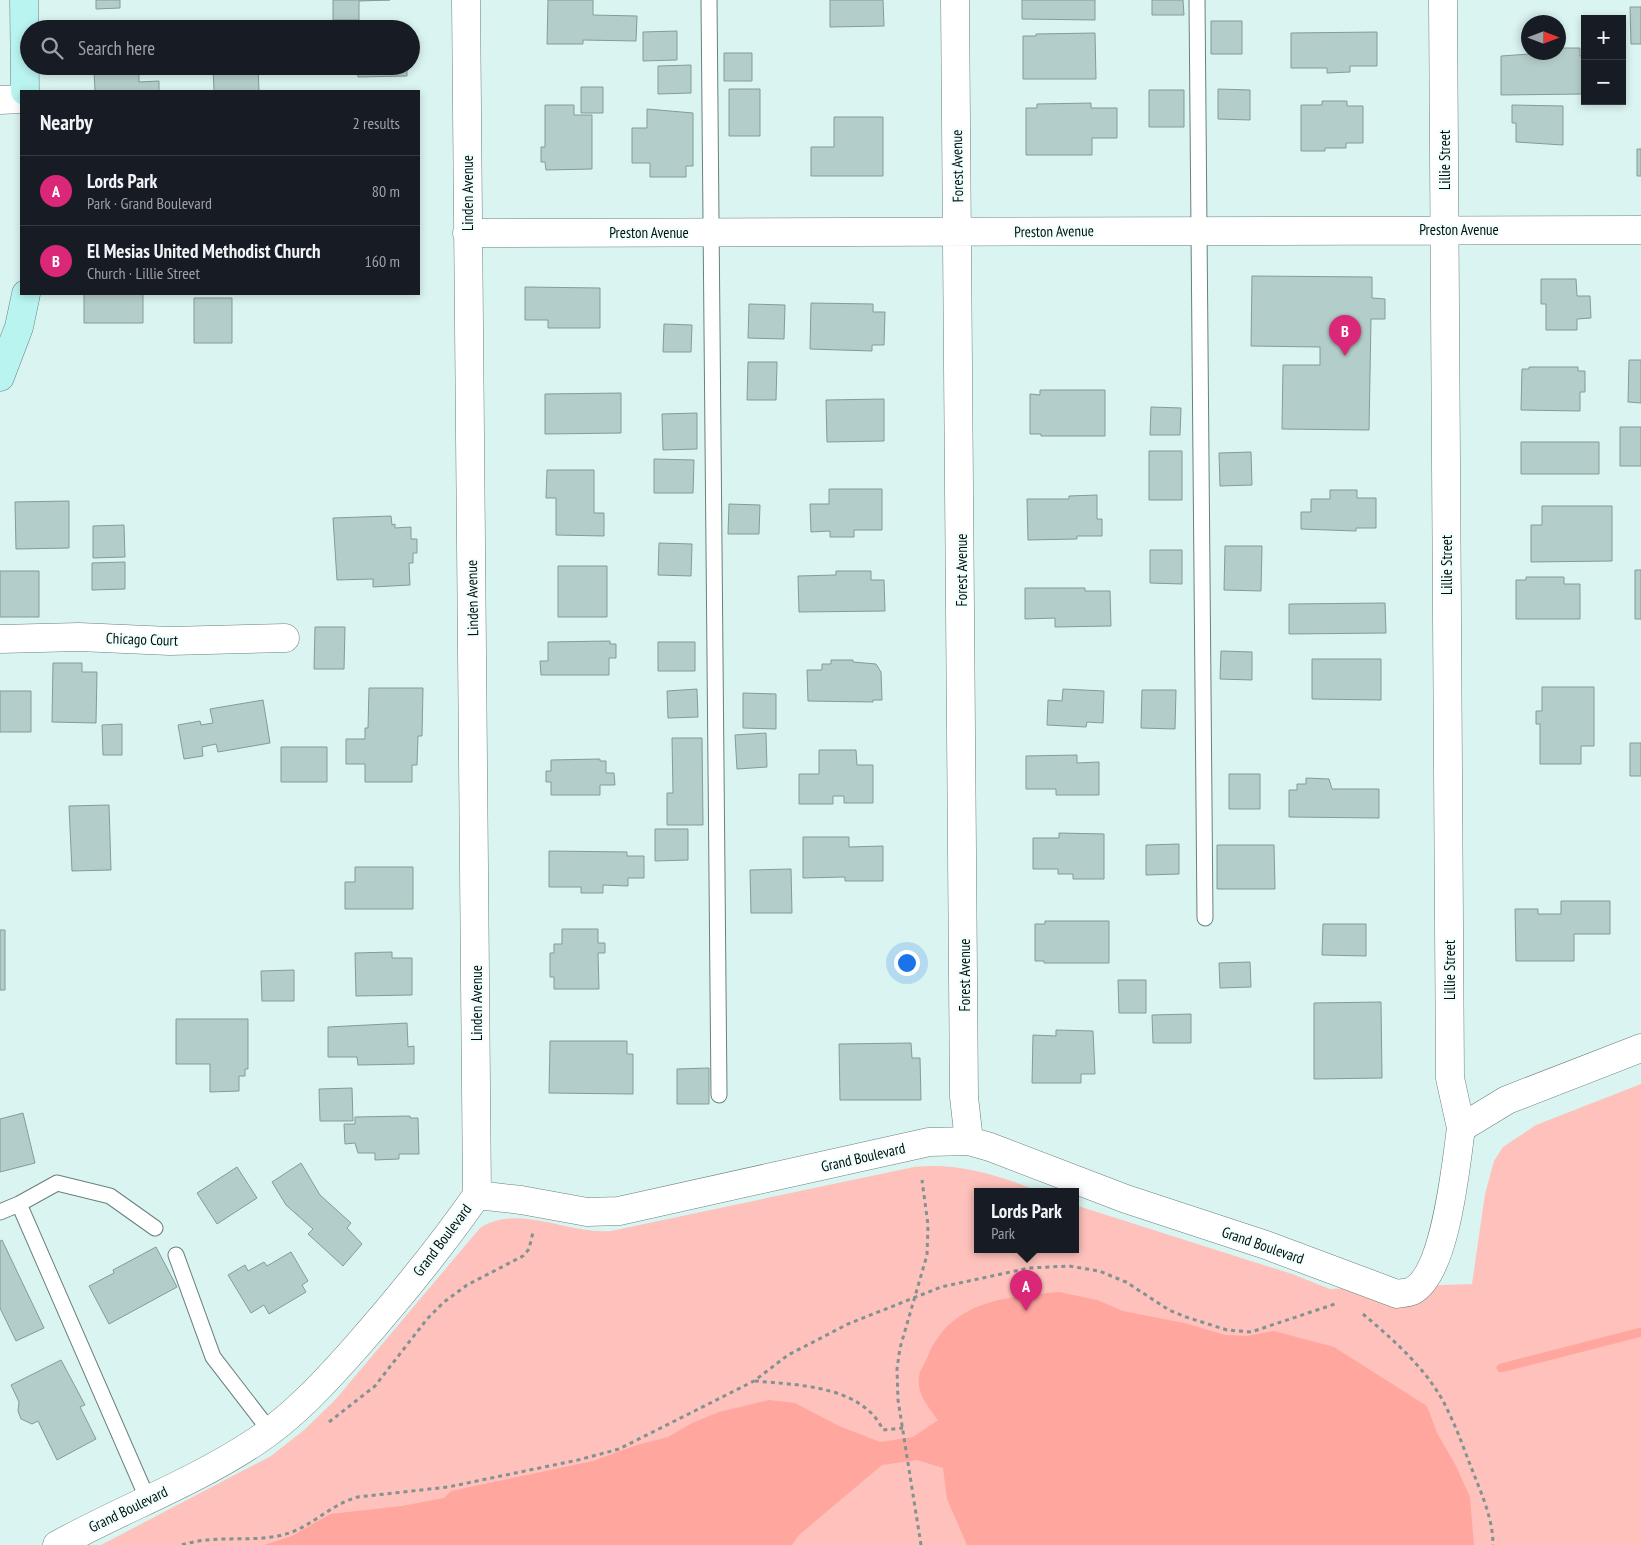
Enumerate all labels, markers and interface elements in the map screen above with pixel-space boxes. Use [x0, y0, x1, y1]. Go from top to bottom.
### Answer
north arrow [1521, 15, 1566, 60]
map controls [1581, 15, 1626, 105]
button: + [1581, 15, 1626, 60]
search box [20, 20, 420, 75]
icon: search [38, 34, 66, 62]
text: Search here [78, 36, 155, 60]
button: − [1581, 60, 1626, 105]
text: Nearby [40, 109, 93, 136]
text: 2 results [353, 113, 400, 133]
street label: Forest Avenue [947, 129, 967, 203]
street label: Lillie Street [1435, 130, 1454, 190]
street label: Linden Avenue [458, 155, 477, 231]
text: Lords Park [87, 169, 157, 193]
text: A [52, 181, 60, 201]
text: 80 m [372, 181, 400, 201]
text: Park · Grand Boulevard [87, 193, 212, 213]
street label: Preston Avenue [1419, 220, 1499, 239]
street label: Preston Avenue [1014, 221, 1094, 241]
street label: Preston Avenue [609, 223, 689, 242]
text: El Mesias United Methodist Church [87, 239, 321, 263]
text: B [52, 251, 60, 271]
text: 160 m [365, 251, 400, 271]
text: Church · Lillie Street [87, 263, 200, 283]
pin: B [1329, 315, 1361, 356]
street label: Forest Avenue [952, 534, 971, 606]
street label: Lillie Street [1437, 535, 1456, 595]
street label: Linden Avenue [462, 560, 482, 636]
street label: Chicago Court [106, 628, 178, 650]
street label: Forest Avenue [955, 939, 974, 1011]
street label: Lillie Street [1440, 940, 1459, 1000]
your location [894, 950, 920, 976]
street label: Linden Avenue [467, 965, 486, 1041]
street label: Grand Boulevard [819, 1138, 907, 1176]
popup [974, 1188, 1079, 1253]
text: Lords Park [991, 1199, 1062, 1223]
street label: Grand Boulevard [409, 1200, 475, 1280]
street label: Grand Boulevard [1219, 1222, 1307, 1268]
text: Park [991, 1223, 1015, 1243]
pin: A [1010, 1270, 1042, 1311]
street label: Grand Boulevard [85, 1482, 171, 1536]

